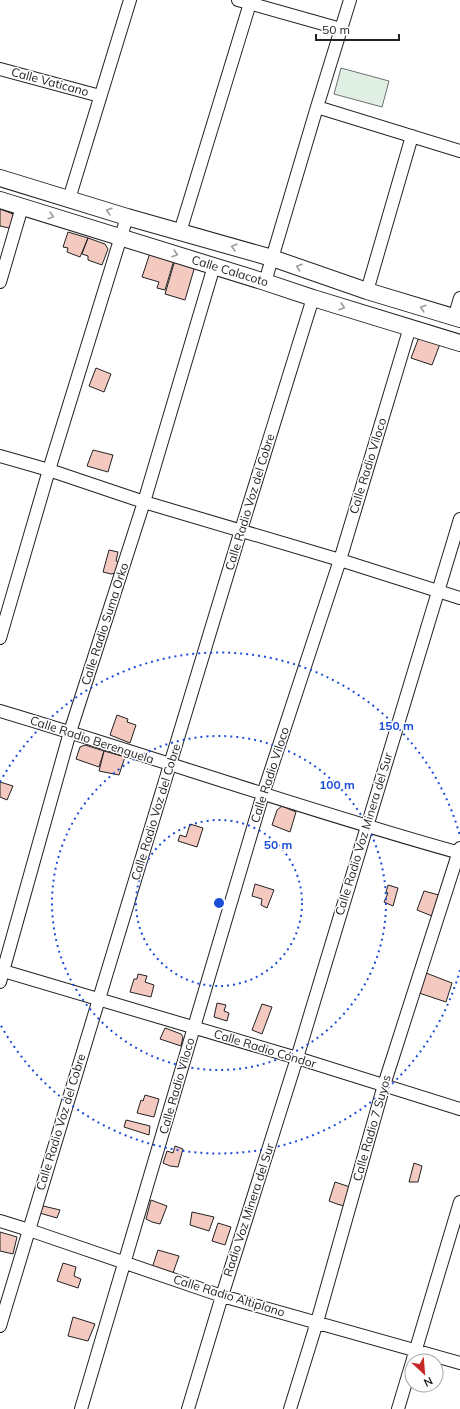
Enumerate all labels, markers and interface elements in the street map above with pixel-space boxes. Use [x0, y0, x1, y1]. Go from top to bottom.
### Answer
scale bar [316, 16, 399, 42]
text: 50 m [322, 22, 350, 37]
street label: Calle Vaticano [10, 64, 91, 99]
one-way arrow [106, 207, 113, 216]
one-way arrow [47, 211, 54, 220]
one-way arrow [231, 244, 237, 252]
one-way arrow [171, 249, 178, 258]
street label: Calle Calacoto [190, 252, 270, 289]
one-way arrow [296, 264, 303, 272]
one-way arrow [338, 302, 345, 311]
one-way arrow [419, 304, 426, 313]
street label: Calle Radio Viloco [346, 416, 389, 516]
street label: Calle Radio Voz del Cobre [222, 432, 277, 572]
street label: Calle Radio Suma Orko [78, 561, 131, 687]
street label: Calle Radio Berenguela [28, 712, 156, 767]
text: 150 m [378, 718, 414, 733]
street label: Calle Radio Viloco [247, 725, 292, 825]
street label: Calle Radio Voz del Cobre [128, 742, 183, 882]
street label: Calle Radio Voz Minera del Sur [332, 750, 396, 917]
text: 100 m [319, 777, 355, 792]
text: 50 m [264, 837, 292, 852]
centre of rings [212, 896, 226, 910]
street label: Calle Radio Cóndor [212, 1026, 319, 1071]
street label: Calle Radio Viloco [156, 1036, 198, 1136]
street label: Calle Radio Voz del Cobre [33, 1052, 88, 1192]
street label: Calle Radio 7 Suyos [349, 1073, 394, 1183]
street label: Radio Voz Minera del Sur [220, 1141, 277, 1278]
street label: Calle Radio Altiplano [171, 1271, 287, 1320]
north arrow [404, 1353, 444, 1393]
text: N [422, 1374, 435, 1390]

